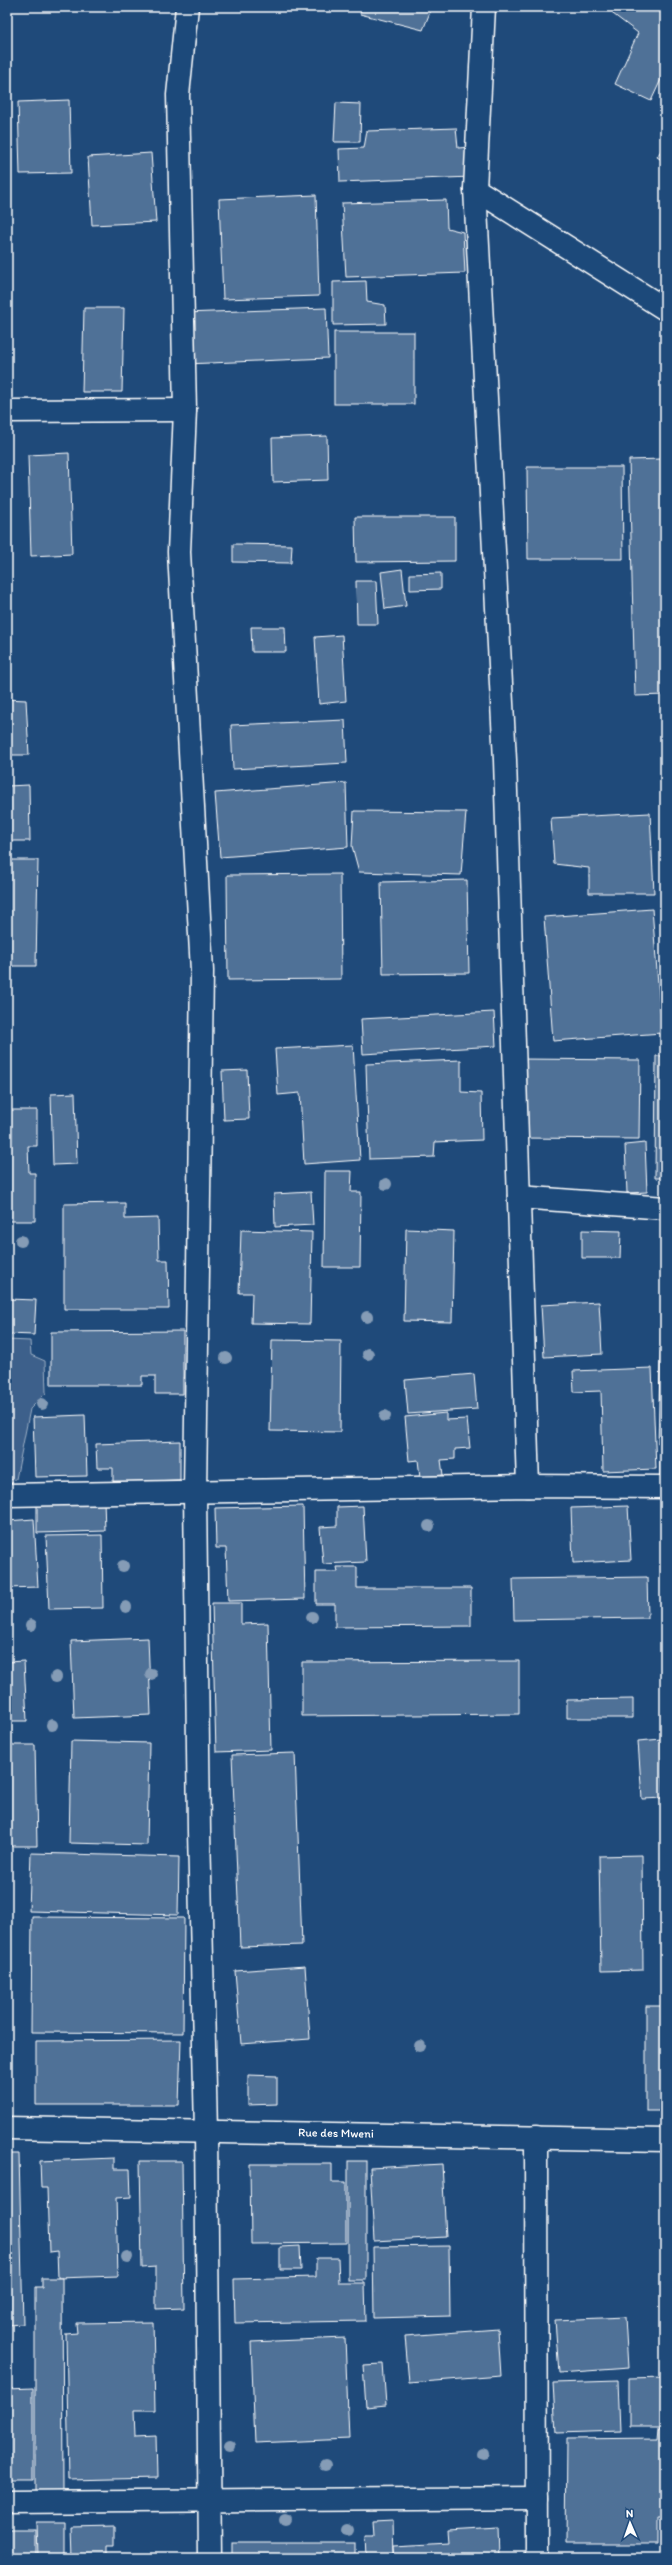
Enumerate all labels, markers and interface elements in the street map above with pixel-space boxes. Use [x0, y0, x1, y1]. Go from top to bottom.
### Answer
street label: Rue des Mweni [298, 2125, 374, 2141]
north arrow [610, 2503, 650, 2543]
text: N [626, 2507, 634, 2520]

